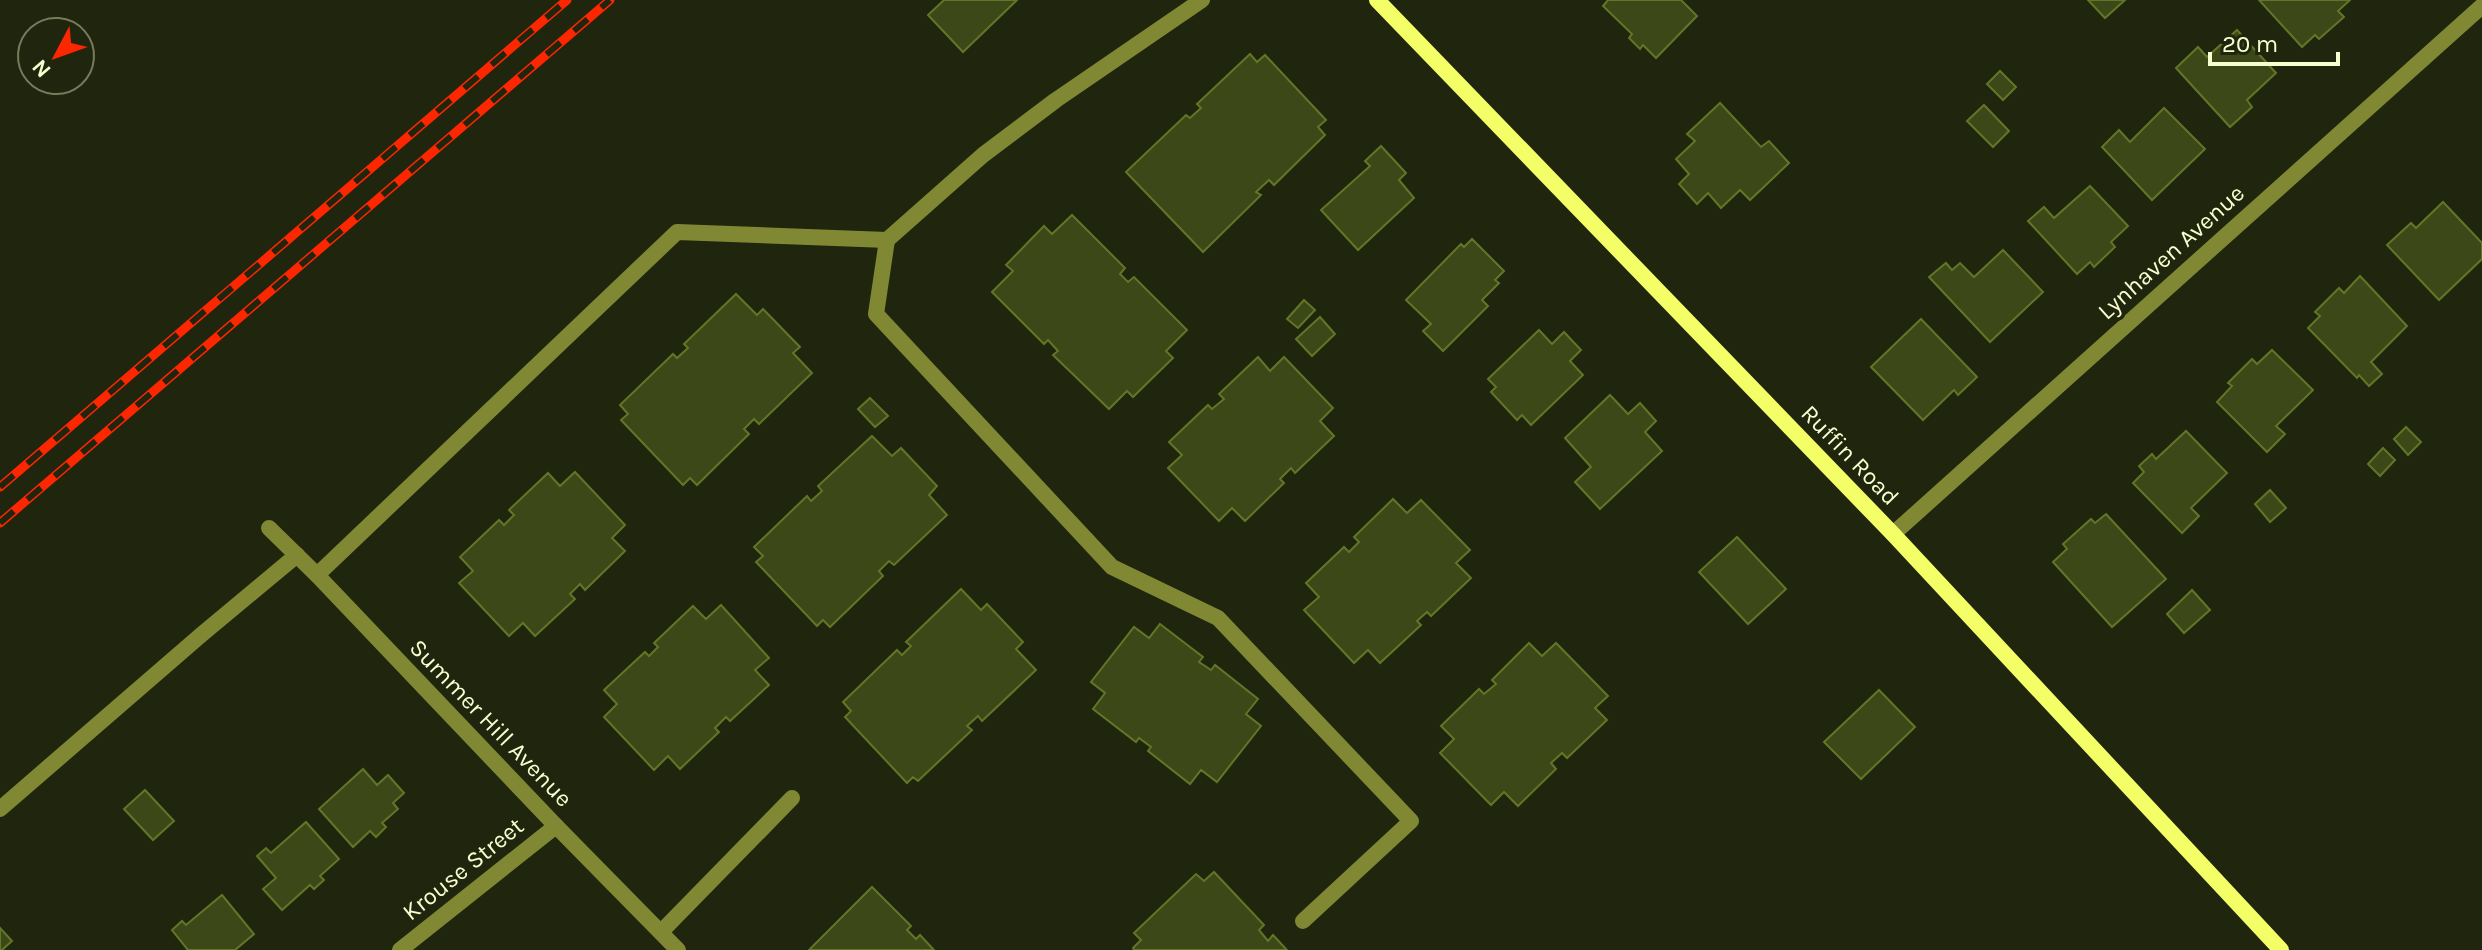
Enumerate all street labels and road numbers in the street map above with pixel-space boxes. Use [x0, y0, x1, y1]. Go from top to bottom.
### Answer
street label: Lynhaven Avenue [2092, 179, 2250, 325]
street label: Ruffin Road [1795, 399, 1905, 511]
street label: Summer Hill Avenue [404, 633, 578, 813]
street label: Krouse Street [397, 812, 529, 926]

